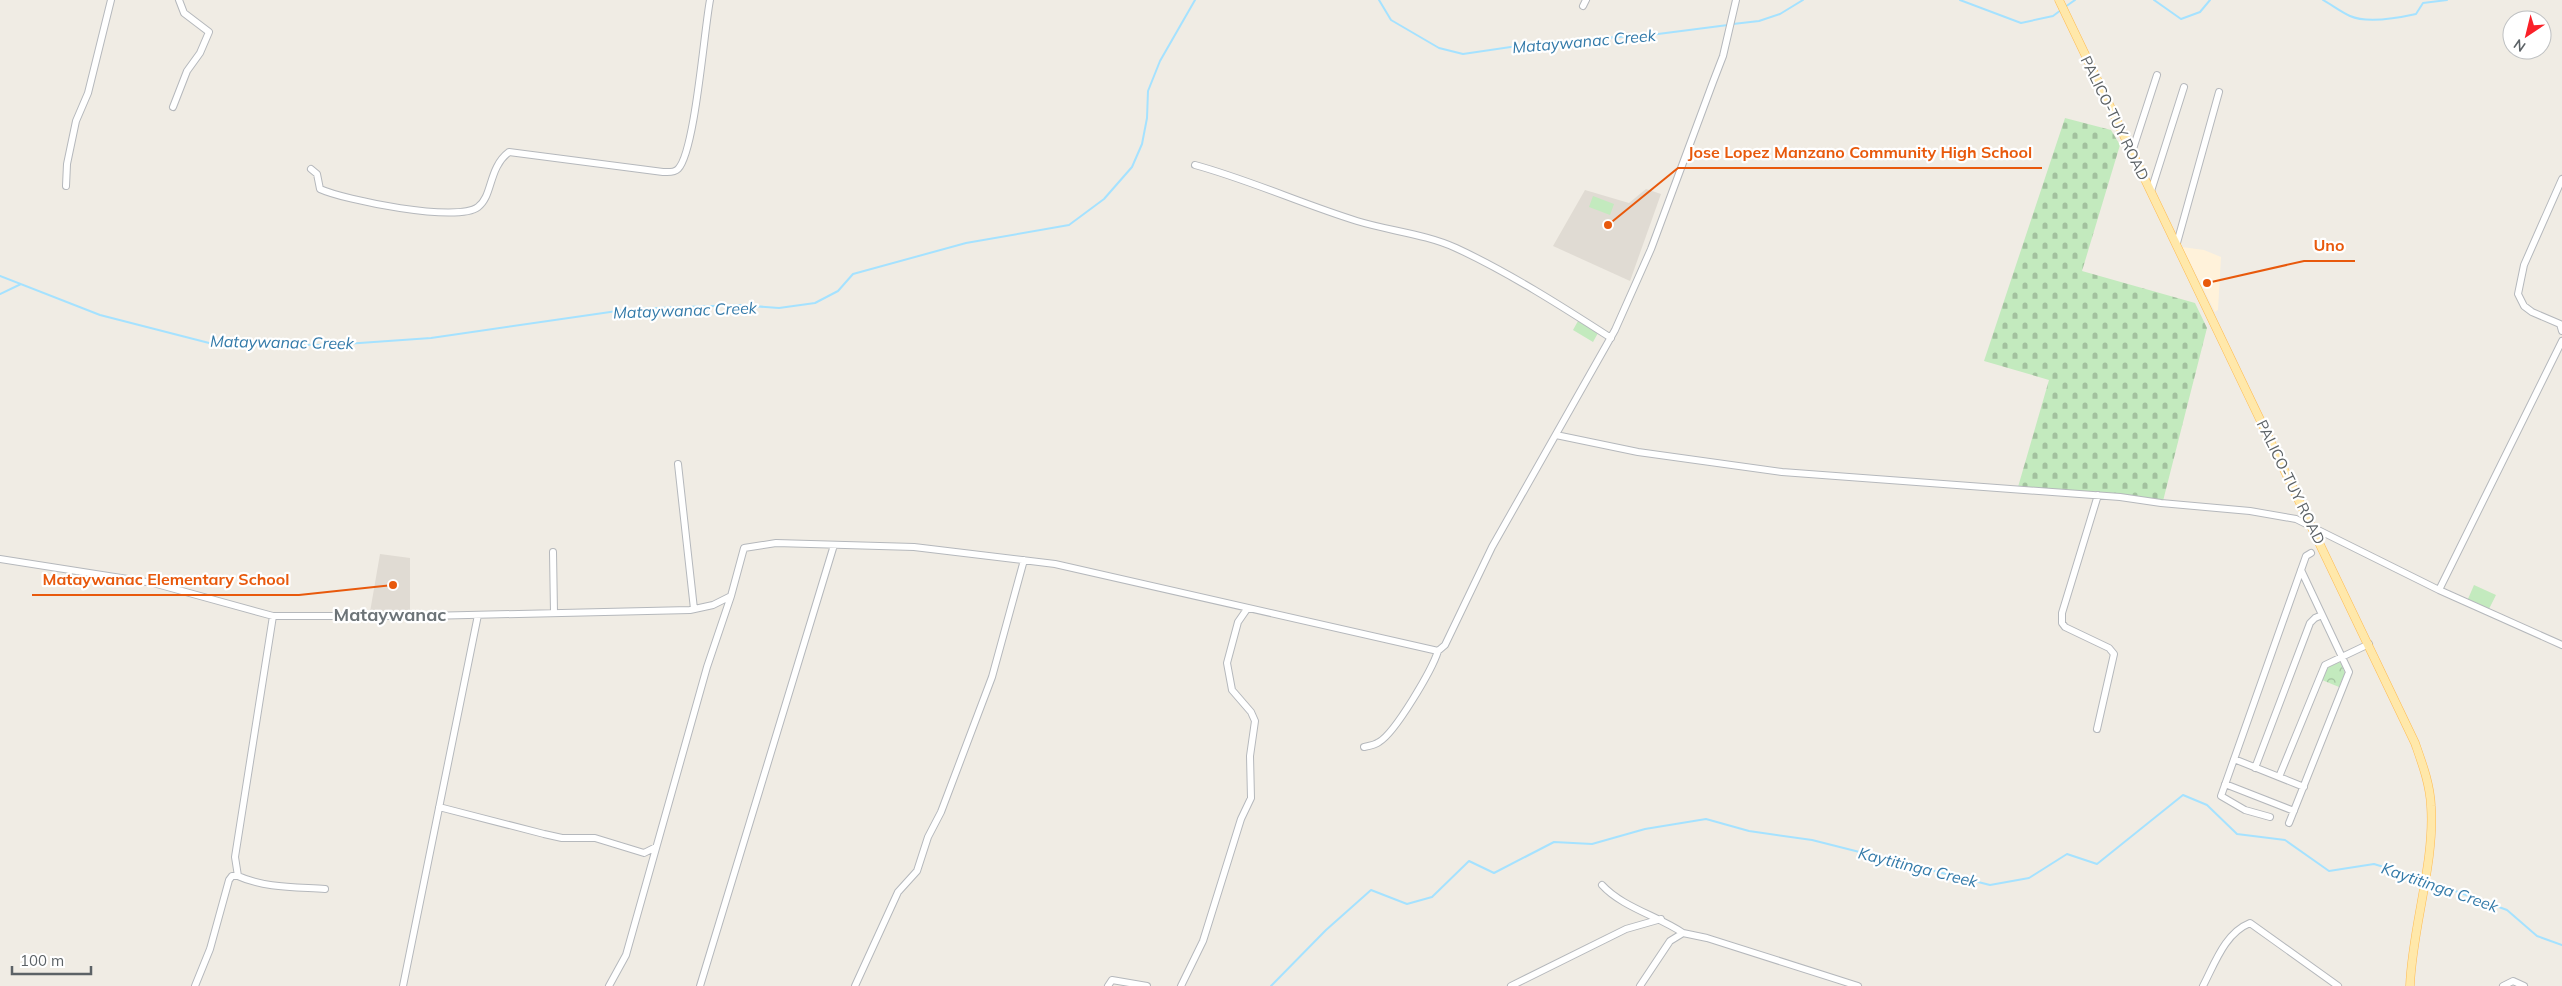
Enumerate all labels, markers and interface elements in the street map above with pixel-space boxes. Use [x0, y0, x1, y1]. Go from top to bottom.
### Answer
north arrow [2502, 10, 2552, 60]
water label: Mataywanac Creek [1511, 25, 1657, 57]
text: N [2510, 35, 2529, 56]
street label: PALICO-TUY ROAD [2077, 53, 2153, 183]
callout: Jose Lopez Manzano Community High School [1678, 137, 2042, 168]
text: Jose Lopez Manzano Community High School [1688, 142, 2032, 162]
callout: Uno [2304, 230, 2355, 261]
text: Uno [2314, 235, 2344, 255]
water label: Mataywanac Creek [613, 297, 758, 323]
water label: Mataywanac Creek [210, 331, 355, 353]
street label: PALICO-TUY ROAD [2253, 417, 2329, 547]
callout: Mataywanac Elementary School [32, 564, 299, 595]
text: Mataywanac Elementary School [43, 569, 289, 589]
district label: Mataywanac [334, 603, 446, 626]
water label: Kaytitinga Creek [1856, 843, 1980, 892]
water label: Kaytitinga Creek [2379, 858, 2502, 917]
scale bar [12, 944, 91, 976]
text: 100 m [20, 951, 64, 970]

